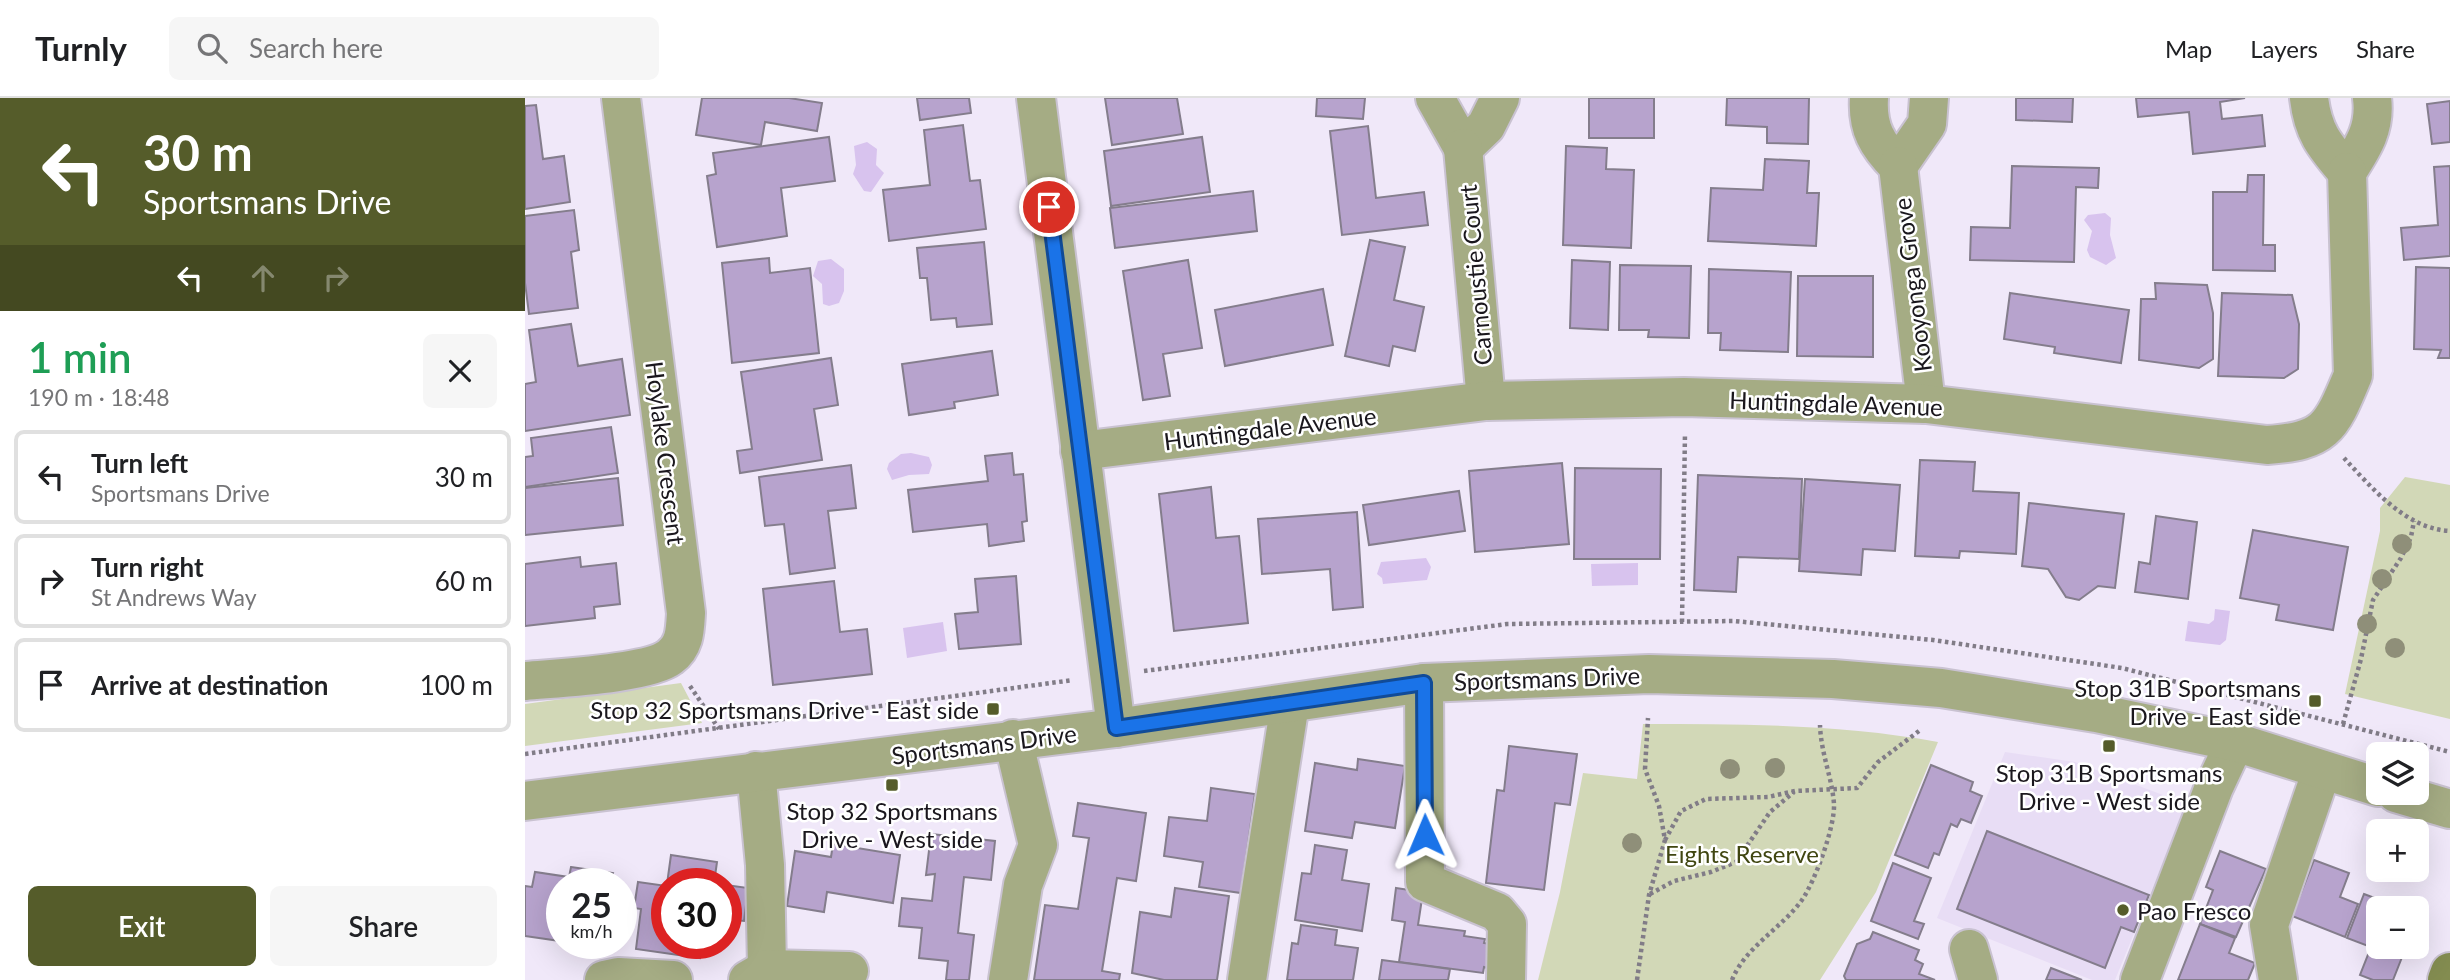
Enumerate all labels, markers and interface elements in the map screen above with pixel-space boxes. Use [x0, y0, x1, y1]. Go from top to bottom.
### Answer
search box [169, 17, 659, 80]
text: Turnly [35, 28, 127, 68]
icon: search [193, 29, 231, 67]
text: Search here [249, 32, 383, 64]
text: Map [2165, 34, 2212, 63]
text: Layers [2250, 34, 2318, 63]
text: Share [2356, 34, 2415, 63]
text: 30 m [143, 123, 253, 181]
icon: left [28, 126, 119, 217]
pin [1019, 177, 1079, 237]
text: Sportsmans Drive [143, 182, 391, 221]
street label: Carnoustie Court [1453, 183, 1497, 367]
icon: arrive [1030, 188, 1068, 226]
street label: Kooyonga Grove [1887, 196, 1937, 374]
icon: left [171, 259, 209, 297]
icon: ahead [244, 259, 282, 297]
icon: right [317, 259, 355, 297]
text: 1 min [28, 332, 132, 382]
button: close [423, 334, 497, 408]
street label: Hoylake Crescent [640, 360, 692, 547]
text: 190 m · 18:48 [28, 383, 170, 411]
street label: Huntingdale Avenue [1729, 385, 1943, 421]
street label: Huntingdale Avenue [1162, 401, 1378, 455]
text: Turn left [91, 447, 188, 479]
icon: left [32, 458, 70, 496]
text: 30 m [435, 461, 493, 493]
text: Sportsmans Drive [91, 479, 270, 507]
text: Turn right [91, 551, 204, 583]
icon: right [32, 562, 70, 600]
text: 60 m [435, 565, 493, 597]
text: St Andrews Way [91, 583, 257, 611]
street label: Sportsmans Drive [1453, 660, 1641, 696]
icon: arrive [32, 666, 70, 704]
text: Arrive at destination [91, 669, 328, 701]
text: 100 m [420, 669, 493, 701]
place label: Stop 31B Sportsmans Drive - East side [2074, 673, 2301, 730]
marker: Stop 31B Sportsmans Drive - East side [2307, 693, 2323, 709]
place label: Stop 32 Sportsmans Drive - East side [590, 695, 979, 724]
marker: Stop 32 Sportsmans Drive - East side [985, 701, 1001, 717]
street label: Sportsmans Drive [890, 718, 1078, 770]
marker: Stop 31B Sportsmans Drive - West side [2101, 738, 2117, 754]
map controls [2366, 742, 2429, 959]
button: layers [2366, 742, 2429, 805]
place label: Stop 31B Sportsmans Drive - West side [1996, 758, 2222, 815]
marker: Stop 32 Sportsmans Drive - West side [884, 777, 900, 793]
place label: Stop 32 Sportsmans Drive - West side [786, 796, 998, 853]
position arrow [1388, 798, 1462, 872]
button: + [2366, 819, 2429, 882]
park label: Eights Reserve [1665, 839, 1819, 868]
speed limit sign: 30 [651, 868, 742, 959]
text: 25 [571, 883, 612, 925]
button: Exit [28, 886, 256, 966]
button: Share [270, 886, 497, 966]
place label: Pao Fresco [2137, 896, 2251, 925]
button: − [2366, 896, 2429, 959]
marker: Pao Fresco [2115, 902, 2131, 918]
text: km/h [570, 920, 613, 942]

